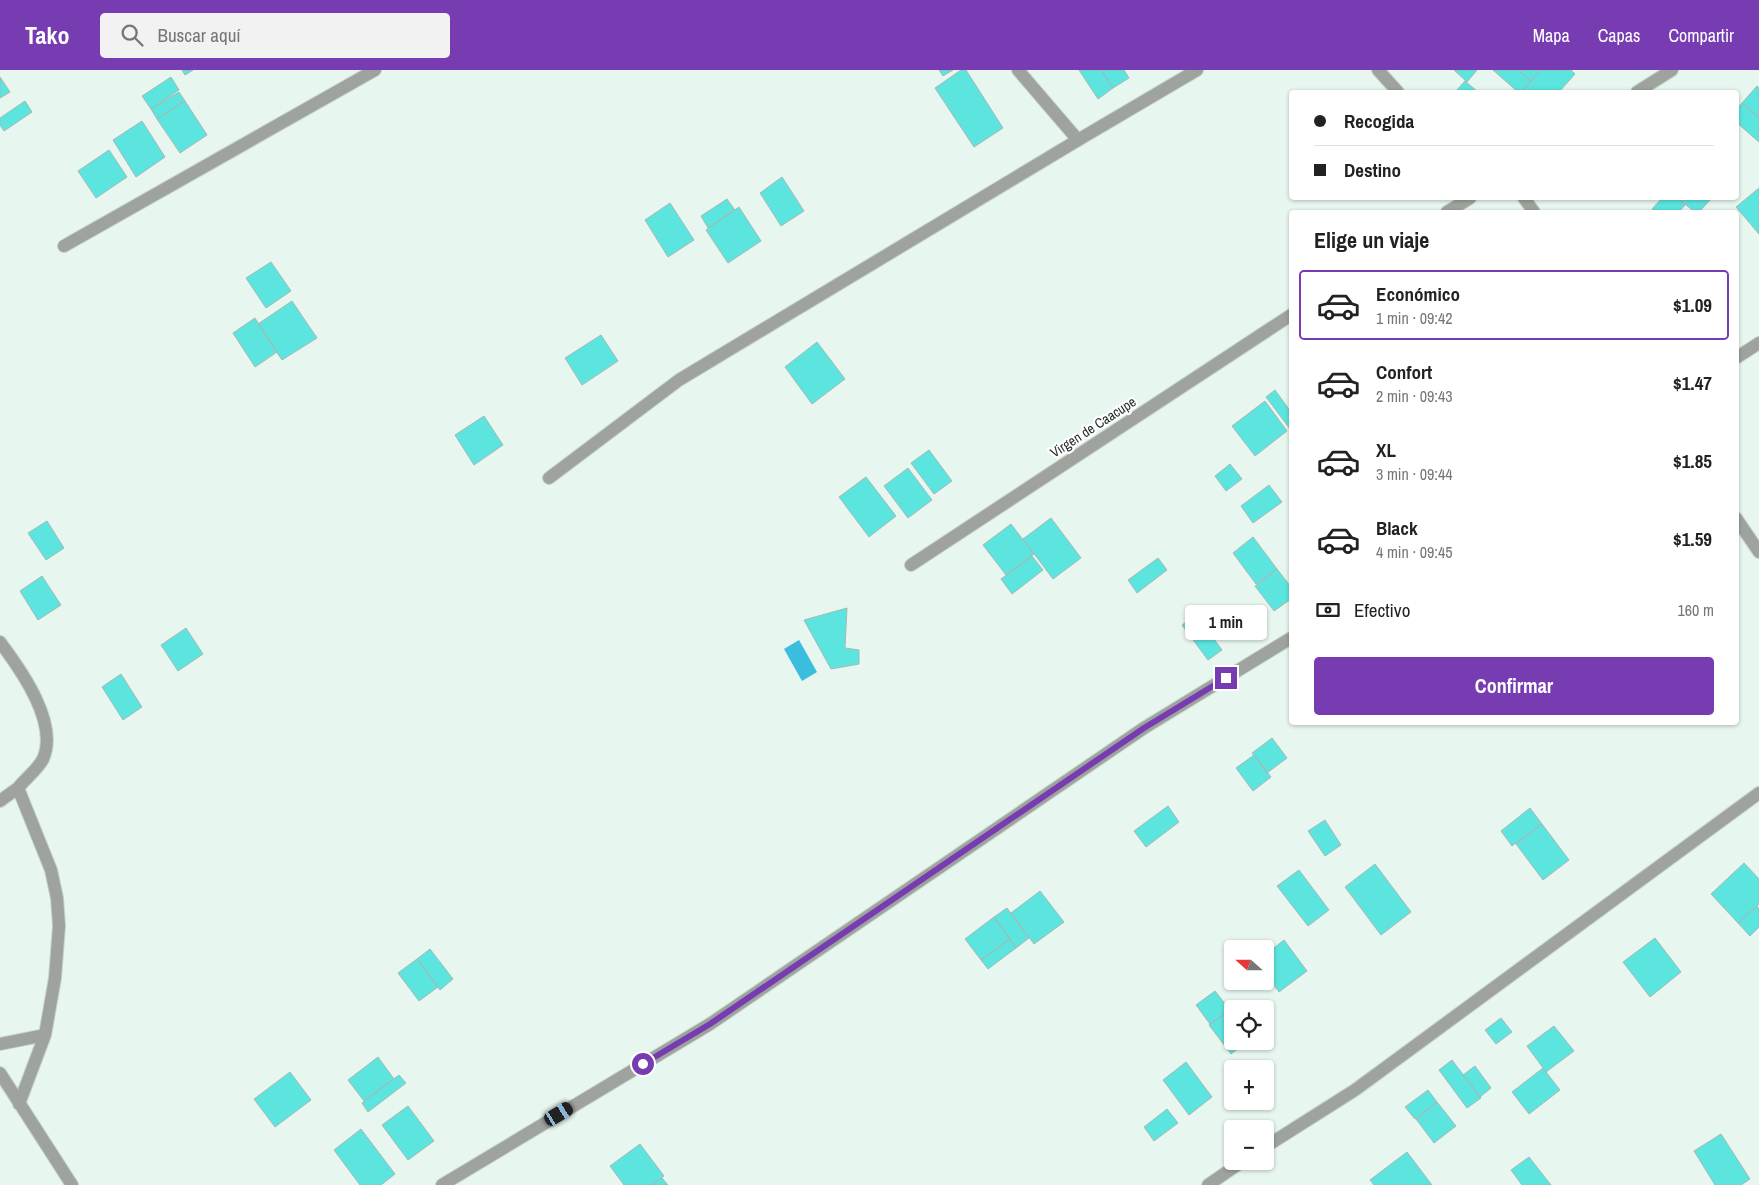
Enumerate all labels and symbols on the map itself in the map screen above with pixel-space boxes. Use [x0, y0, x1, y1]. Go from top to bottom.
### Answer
street label: Virgen de Caacupe [1047, 393, 1139, 461]
callout: 1 min [1185, 606, 1267, 640]
route end [1215, 667, 1237, 689]
north arrow [1224, 940, 1274, 990]
route start [632, 1053, 654, 1075]
car [542, 1100, 575, 1128]

